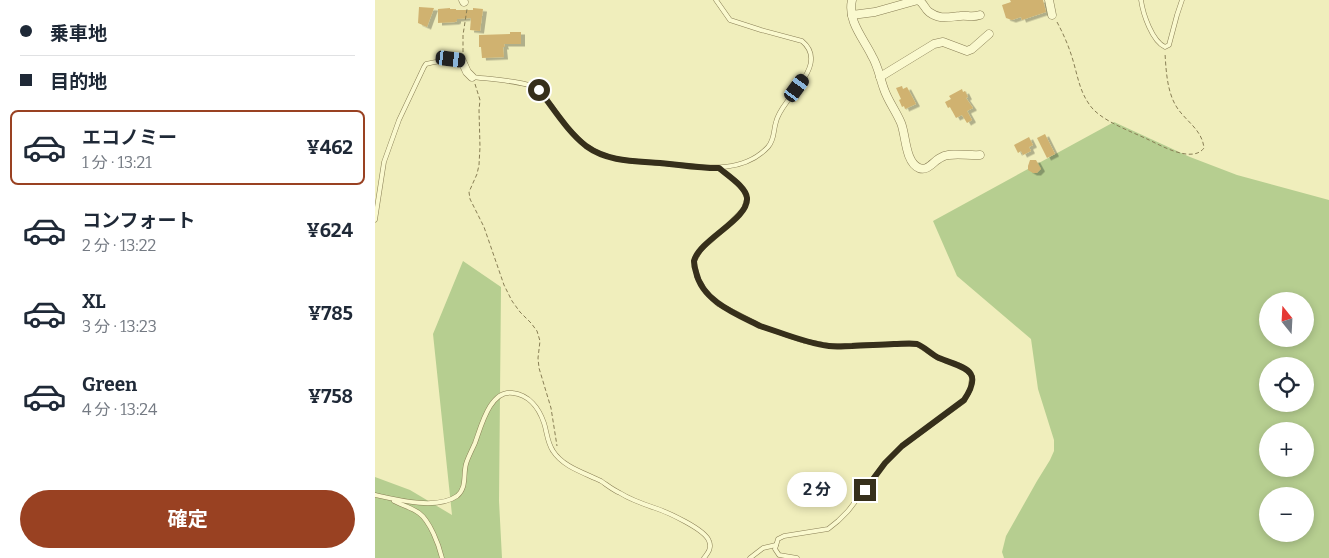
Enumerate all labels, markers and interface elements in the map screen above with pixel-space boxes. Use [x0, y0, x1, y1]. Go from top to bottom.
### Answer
text: 乗車地 [50, 22, 107, 45]
car [435, 50, 466, 68]
text: 目的地 [50, 70, 107, 93]
car [782, 71, 811, 105]
route start [528, 79, 550, 101]
icon: car [22, 125, 67, 170]
text: エコノミー [82, 126, 177, 149]
text: ¥462 [306, 136, 353, 159]
text: 1 分 · 13:21 [82, 153, 152, 172]
icon: car [22, 208, 67, 253]
text: コンフォート [82, 209, 195, 232]
text: ¥624 [306, 219, 353, 242]
text: 2 分 · 13:22 [82, 236, 156, 255]
text: XL [82, 290, 106, 313]
icon: car [22, 291, 67, 336]
north arrow [1259, 292, 1314, 348]
map controls [1259, 292, 1314, 542]
text: ¥785 [308, 302, 353, 325]
text: 3 分 · 13:23 [82, 317, 157, 336]
button: locate [1259, 357, 1314, 412]
text: Green [82, 373, 137, 396]
icon: car [22, 374, 67, 419]
text: ¥758 [308, 385, 353, 408]
text: 4 分 · 13:24 [82, 400, 157, 419]
button: + [1259, 422, 1314, 477]
callout: 2 分 [787, 472, 847, 508]
route end [854, 479, 876, 501]
text: 2 分 [803, 480, 831, 499]
button: − [1259, 487, 1314, 542]
button: 確定 [20, 490, 355, 548]

